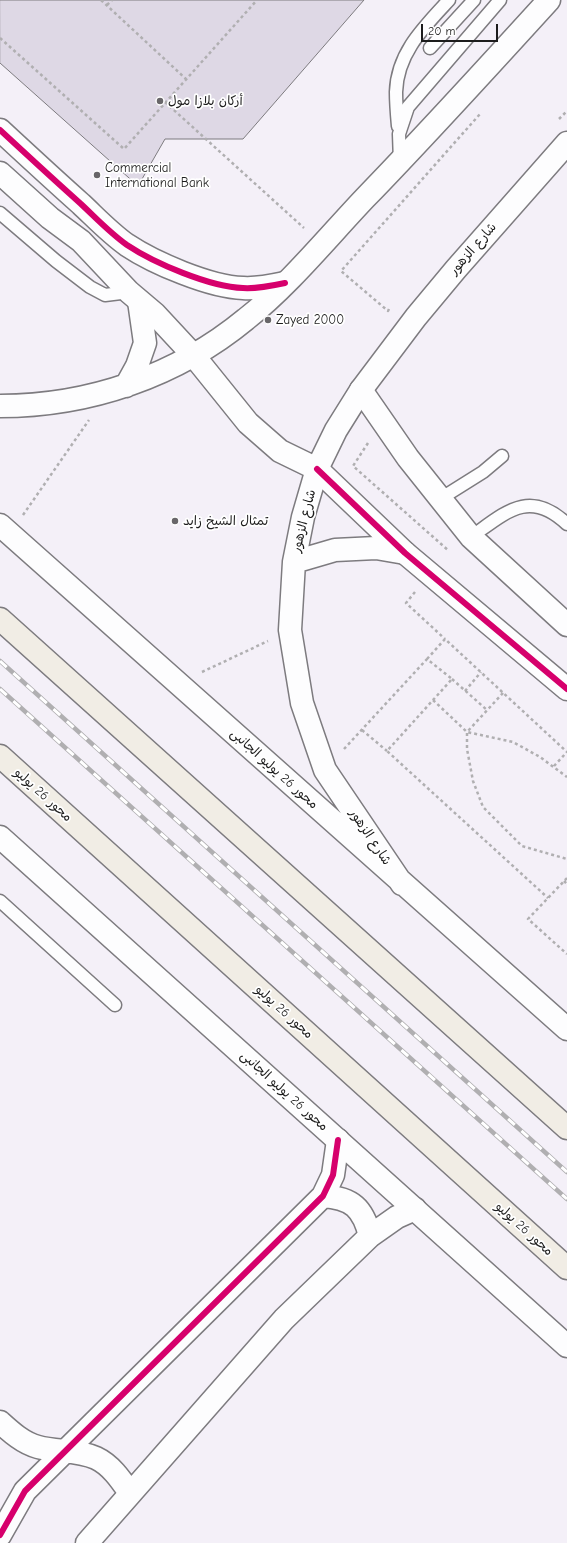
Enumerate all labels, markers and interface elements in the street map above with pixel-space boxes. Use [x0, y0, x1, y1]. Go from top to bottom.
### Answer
scale bar [423, 16, 500, 42]
text: 20 m [428, 24, 456, 38]
place label: أركان بلازا مول [168, 93, 243, 109]
marker: أركان بلازا مول [155, 96, 165, 106]
place label: Commercial International Bank [105, 160, 209, 191]
marker: Commercial International Bank [92, 170, 102, 180]
street label: شارع الزهور [446, 220, 500, 278]
place label: Zayed 2000 [276, 312, 344, 328]
marker: Zayed 2000 [263, 315, 273, 325]
street label: شارع الزهور [289, 488, 319, 554]
place label: تمثال الشيخ زايد [183, 513, 268, 529]
marker: تمثال الشيخ زايد [170, 516, 180, 526]
street label: محور 26 يوليو الجانبى [227, 726, 321, 812]
street label: محور 26 يوليو [11, 765, 75, 825]
street label: شارع الزهور [346, 806, 394, 868]
street label: محور 26 يوليو [252, 982, 316, 1042]
street label: محور 26 يوليو الجانبى [237, 1048, 331, 1134]
street label: محور 26 يوليو [492, 1199, 556, 1259]

